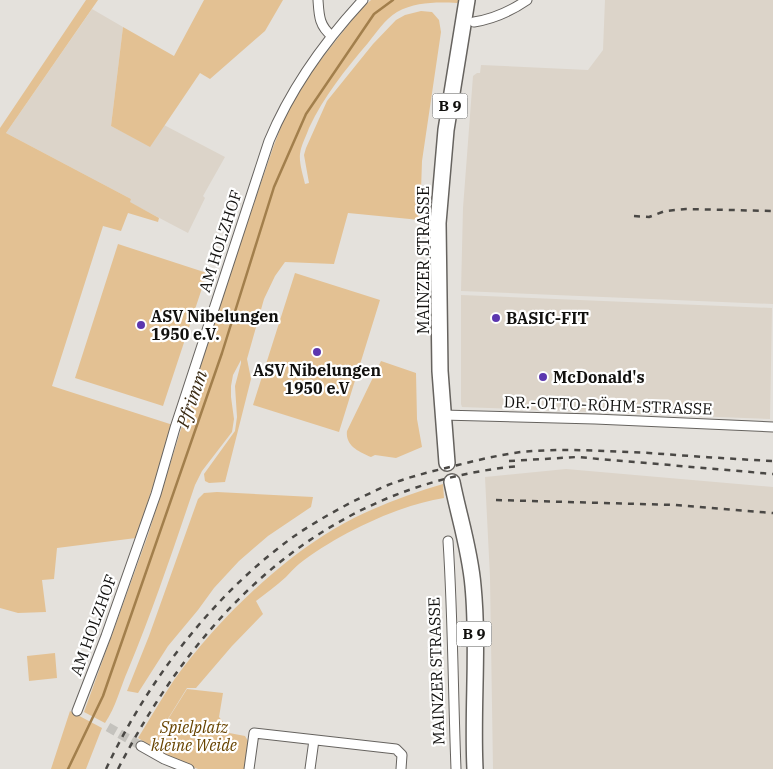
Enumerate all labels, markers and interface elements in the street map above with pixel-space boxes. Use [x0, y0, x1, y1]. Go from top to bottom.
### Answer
road number: B 9 [432, 94, 468, 118]
street label: MAINZER STRASSE [413, 186, 433, 334]
street label: AM HOLZHOF [194, 187, 246, 295]
place label: ASV Nibelungen 1950 e.V. [151, 306, 279, 344]
place label: BASIC-FIT [506, 308, 589, 328]
marker: BASIC-FIT [490, 312, 502, 324]
marker: ASV Nibelungen 1950 e.V. [135, 319, 147, 331]
marker: ASV Nibelungen 1950 e.V [311, 346, 323, 358]
place label: ASV Nibelungen 1950 e.V [253, 360, 381, 398]
water label: Pfrimm [171, 367, 212, 432]
place label: McDonald's [553, 367, 645, 387]
marker: McDonald's [537, 371, 549, 383]
street label: DR.-OTTO-RÖHM-STRASSE [503, 391, 713, 419]
street label: AM HOLZHOF [65, 572, 121, 678]
street label: MAINZER STRASSE [423, 597, 449, 745]
road number: B 9 [456, 622, 492, 646]
park label: Spielplatz kleine Weide [151, 717, 237, 755]

